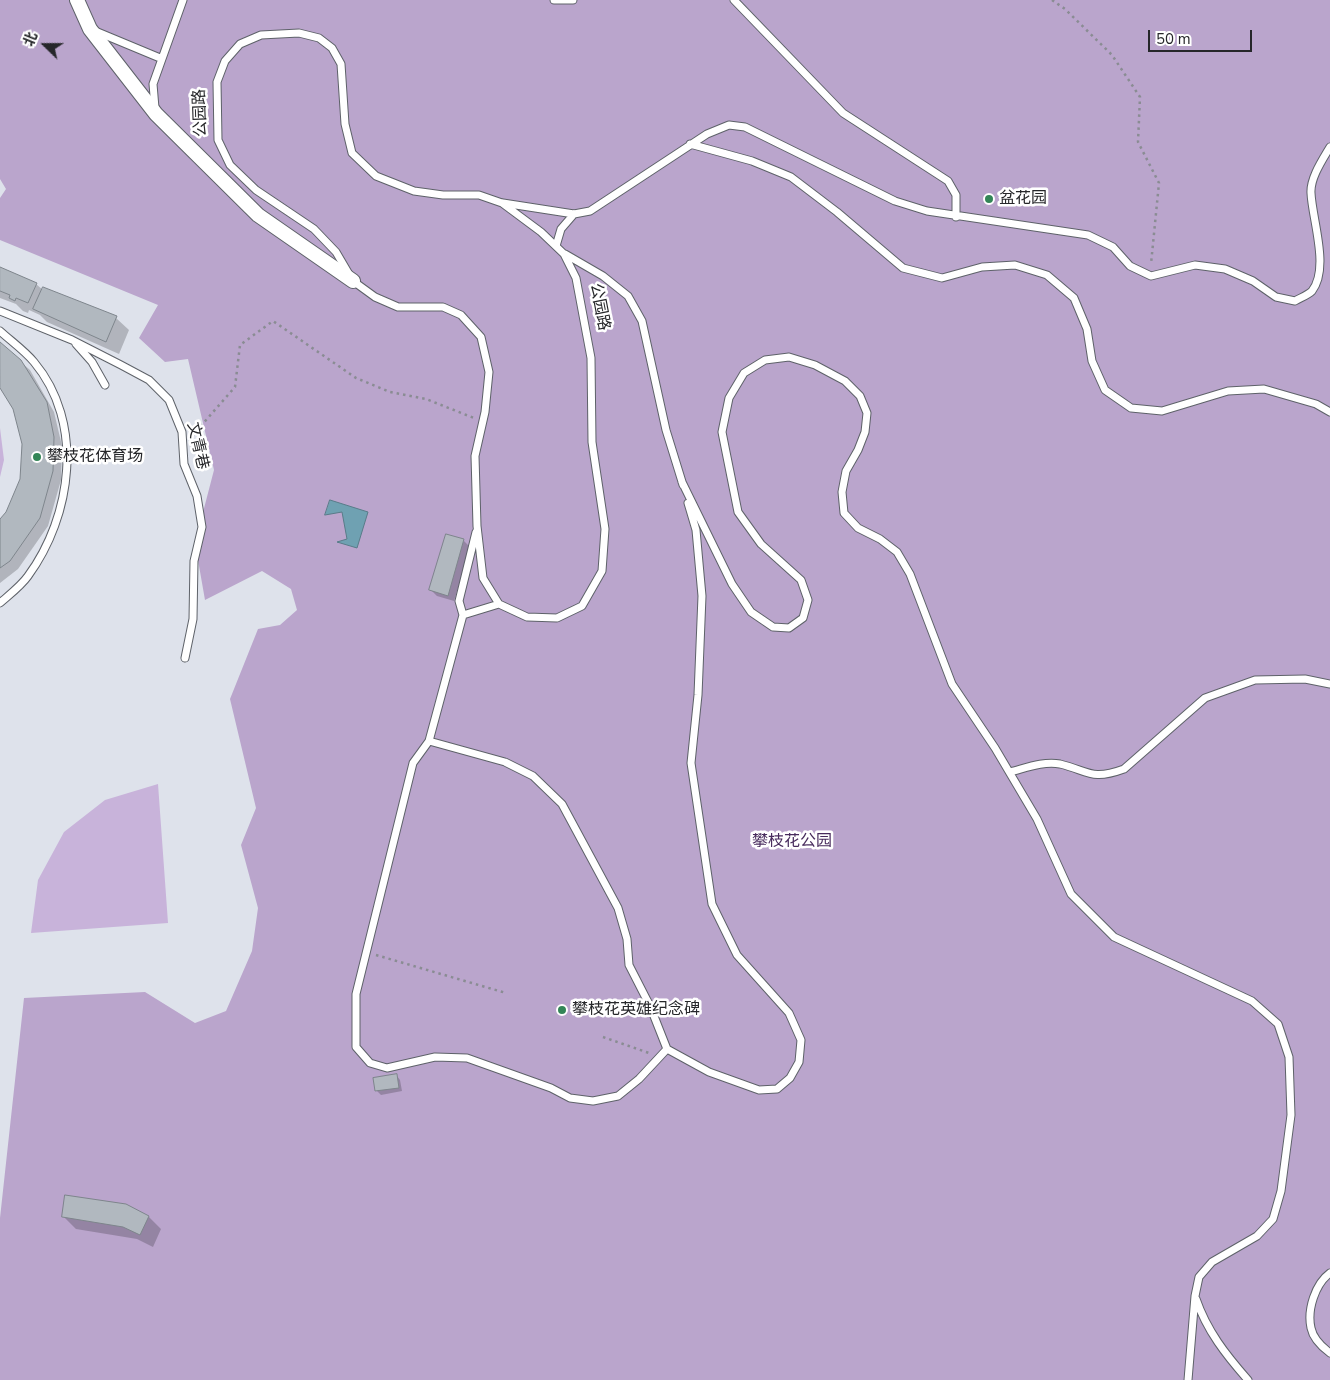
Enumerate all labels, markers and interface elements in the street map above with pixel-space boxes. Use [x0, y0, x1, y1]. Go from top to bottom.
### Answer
north arrow [20, 20, 70, 70]
scale bar [1150, 20, 1254, 52]
text: 北 [19, 29, 42, 49]
text: 50 m [1156, 29, 1191, 49]
street label: 公园路 [191, 89, 211, 137]
place label: 盆花园 [999, 189, 1047, 209]
marker: 盆花园 [983, 193, 995, 205]
street label: 公园路 [585, 282, 613, 332]
street label: 文青巷 [182, 420, 212, 472]
place label: 攀枝花体育场 [47, 447, 143, 467]
marker: 攀枝花体育场 [31, 451, 43, 463]
park label: 攀枝花公园 [752, 832, 832, 852]
place label: 攀枝花英雄纪念碑 [572, 1000, 700, 1020]
marker: 攀枝花英雄纪念碑 [556, 1004, 568, 1016]

